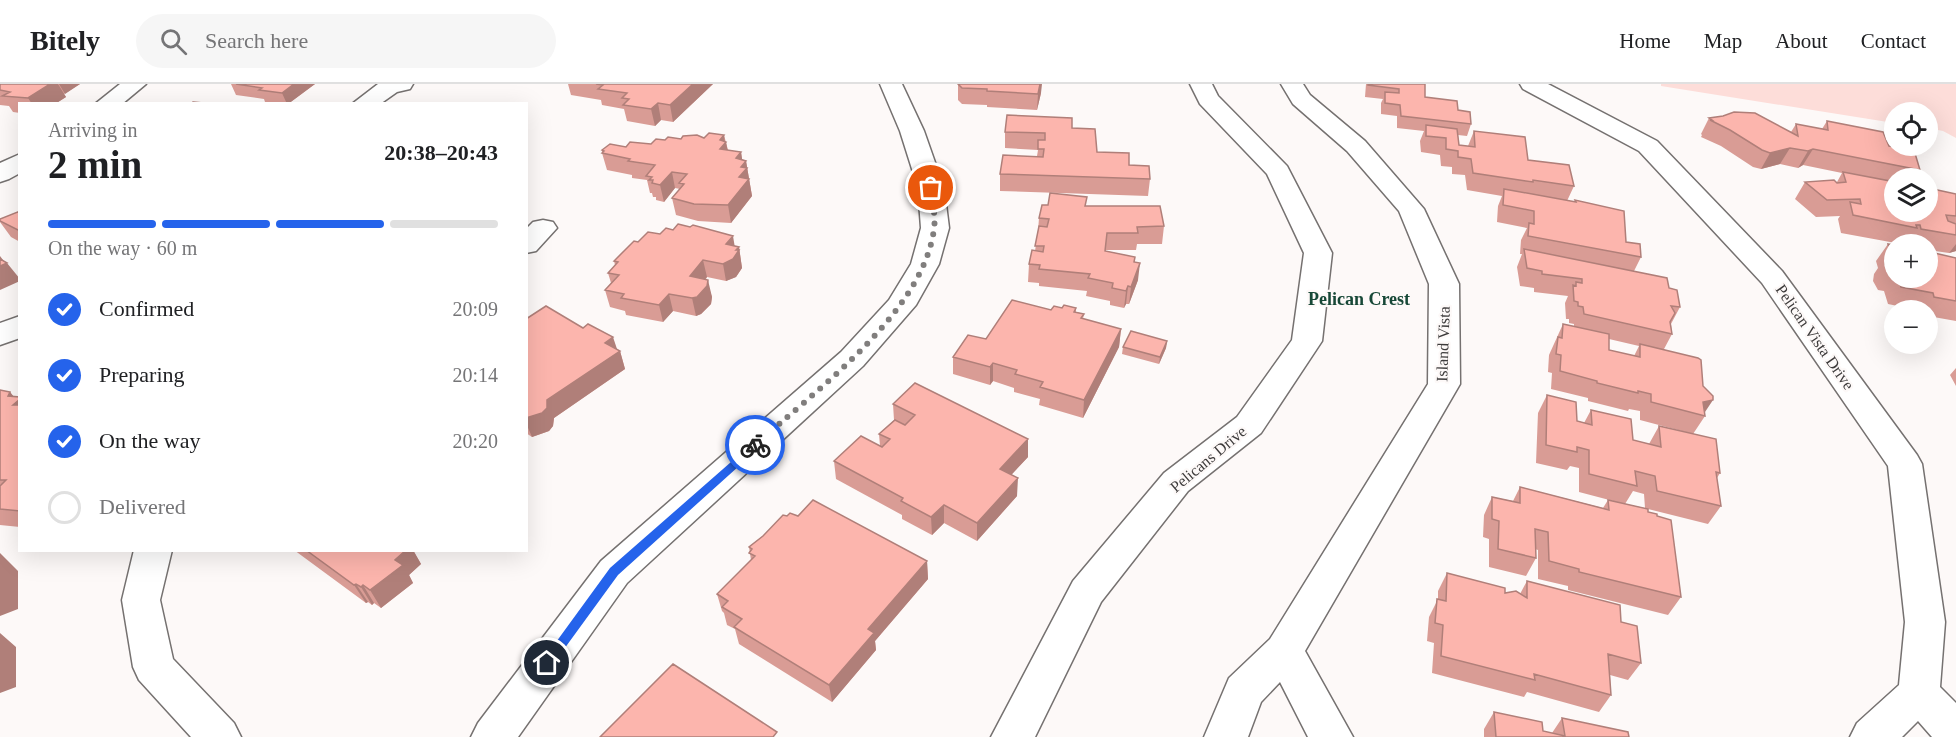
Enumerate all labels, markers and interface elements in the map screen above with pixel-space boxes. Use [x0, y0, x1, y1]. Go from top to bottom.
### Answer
search box [136, 14, 556, 68]
text: Bitely [30, 25, 100, 56]
icon: search [157, 25, 190, 58]
text: Search here [205, 28, 308, 53]
text: Home [1619, 29, 1671, 53]
text: Map [1704, 29, 1742, 53]
text: About [1775, 29, 1828, 53]
text: Contact [1861, 29, 1926, 53]
map controls [1884, 102, 1938, 354]
button: locate [1884, 102, 1938, 156]
text: Arriving in [48, 119, 137, 141]
text: 20:38–20:43 [384, 140, 498, 165]
text: 2 min [48, 143, 142, 186]
pin [905, 162, 956, 213]
button: layers [1884, 168, 1938, 222]
icon: bag [914, 171, 947, 204]
button: + [1884, 234, 1938, 288]
text: On the way · 60 m [48, 237, 197, 259]
street label: Pelican Vista Drive [1772, 281, 1858, 393]
district label: Pelican Crest [1308, 289, 1410, 309]
icon: check [48, 293, 81, 326]
text: Confirmed [99, 296, 194, 321]
text: 20:09 [452, 298, 498, 320]
button: − [1884, 300, 1938, 354]
street label: Island Vista [1433, 306, 1453, 382]
icon: check [48, 359, 81, 392]
text: Preparing [99, 362, 185, 387]
text: 20:14 [452, 364, 498, 386]
courier [725, 415, 785, 475]
street label: Pelicans Drive [1167, 422, 1249, 496]
icon: check [48, 425, 81, 458]
text: On the way [99, 428, 200, 453]
icon: bike [739, 429, 772, 462]
text: 20:20 [452, 430, 498, 452]
text: Delivered [99, 494, 186, 519]
pin [521, 637, 572, 688]
icon: home [530, 646, 563, 679]

